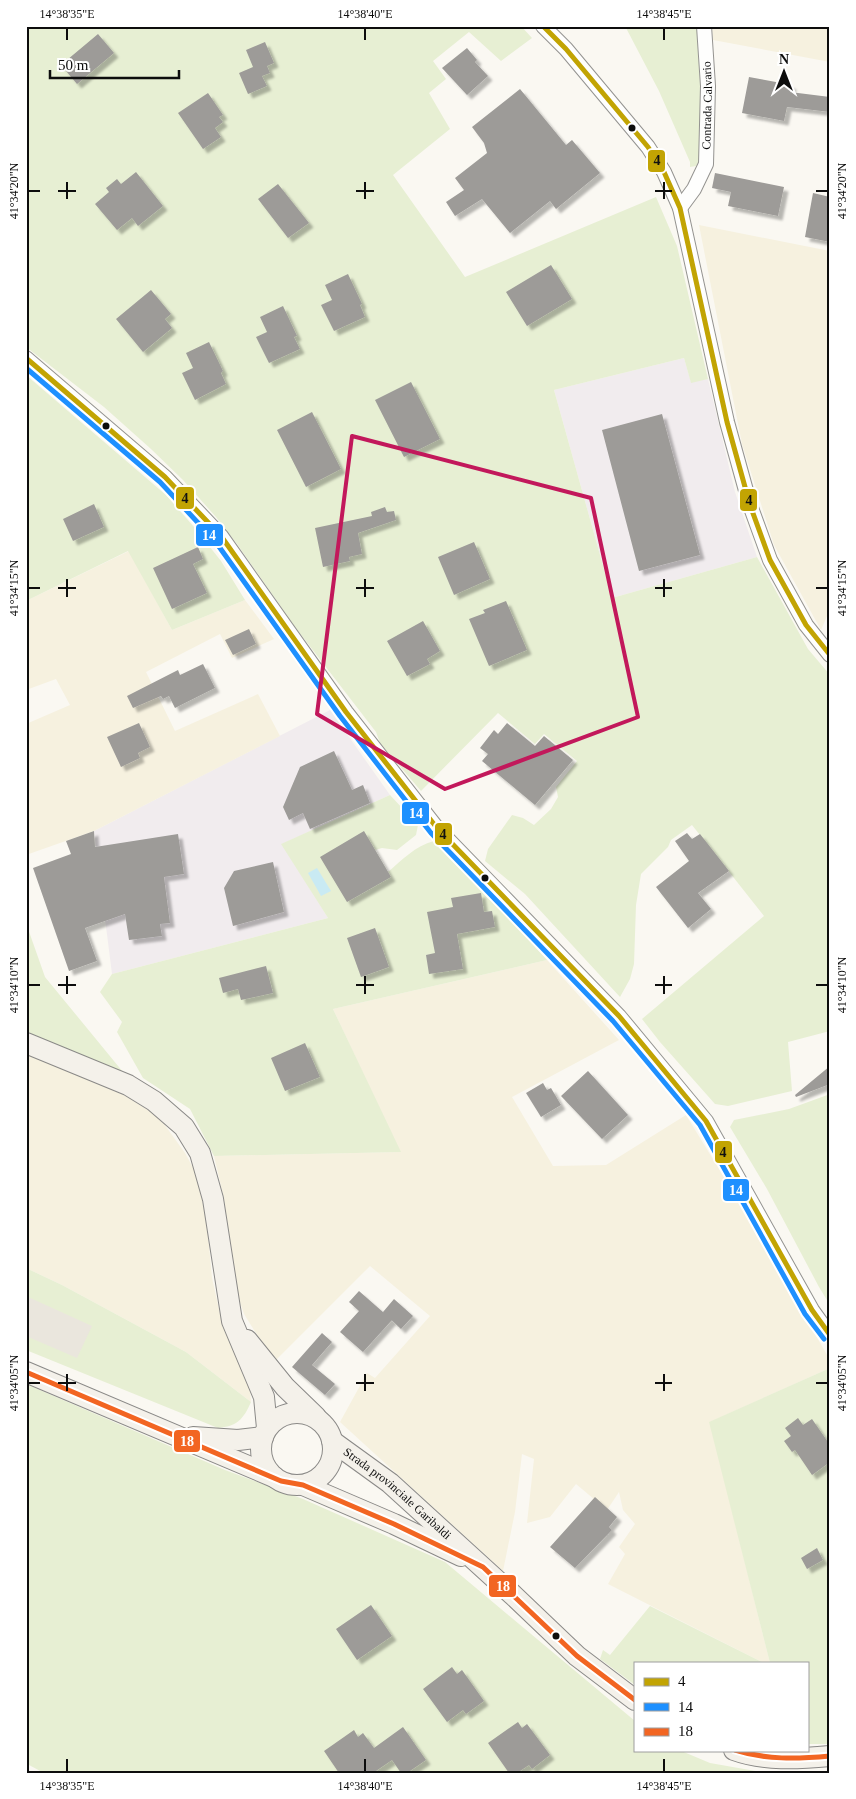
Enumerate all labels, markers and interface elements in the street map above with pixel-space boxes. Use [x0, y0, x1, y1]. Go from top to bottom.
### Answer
text: 14°38'35"E [39, 7, 95, 21]
text: 14°38'40"E [337, 7, 393, 21]
text: 14°38'45"E [636, 7, 692, 21]
scale bar [50, 48, 179, 80]
north arrow [758, 48, 808, 98]
text: N [779, 52, 789, 67]
text: 50 m [58, 57, 89, 73]
street label: Contrada Calvario [699, 61, 715, 150]
unlabelled marker [627, 123, 637, 133]
line badge: 4 [647, 149, 666, 173]
text: 4 [654, 153, 661, 168]
text: 41°34'20"N [7, 162, 21, 219]
text: 41°34'20"N [835, 162, 849, 219]
unlabelled marker [101, 421, 111, 431]
line badge: 4 [175, 486, 195, 510]
line badge: 4 [739, 488, 758, 512]
text: 4 [182, 491, 189, 506]
text: 4 [746, 493, 753, 508]
line badge: 14 [195, 523, 224, 547]
text: 14 [202, 528, 216, 543]
text: 41°34'15"N [7, 559, 21, 616]
text: 41°34'15"N [835, 559, 849, 616]
line badge: 14 [401, 801, 430, 825]
text: 14 [409, 806, 423, 821]
line badge: 4 [434, 822, 453, 846]
text: 4 [440, 827, 447, 842]
unlabelled marker [480, 873, 490, 883]
text: 41°34'10"N [7, 956, 21, 1013]
text: 41°34'10"N [835, 956, 849, 1013]
line badge: 4 [714, 1140, 733, 1164]
text: 4 [720, 1145, 727, 1160]
line badge: 14 [722, 1178, 750, 1202]
text: 14 [729, 1183, 743, 1198]
text: 41°34'05"N [7, 1354, 21, 1411]
text: 41°34'05"N [835, 1354, 849, 1411]
line badge: 18 [173, 1429, 201, 1453]
text: 18 [180, 1434, 194, 1449]
street label: Strada provinciale Garibaldi [341, 1445, 455, 1543]
line badge: 18 [488, 1574, 517, 1598]
text: 18 [496, 1579, 510, 1594]
unlabelled marker [551, 1631, 561, 1641]
legend [634, 1662, 808, 1752]
text: 4 [678, 1673, 686, 1689]
text: 14 [678, 1699, 694, 1715]
text: 18 [678, 1723, 693, 1739]
text: 14°38'35"E [39, 1779, 95, 1793]
text: 14°38'40"E [337, 1779, 393, 1793]
text: 14°38'45"E [636, 1779, 692, 1793]

